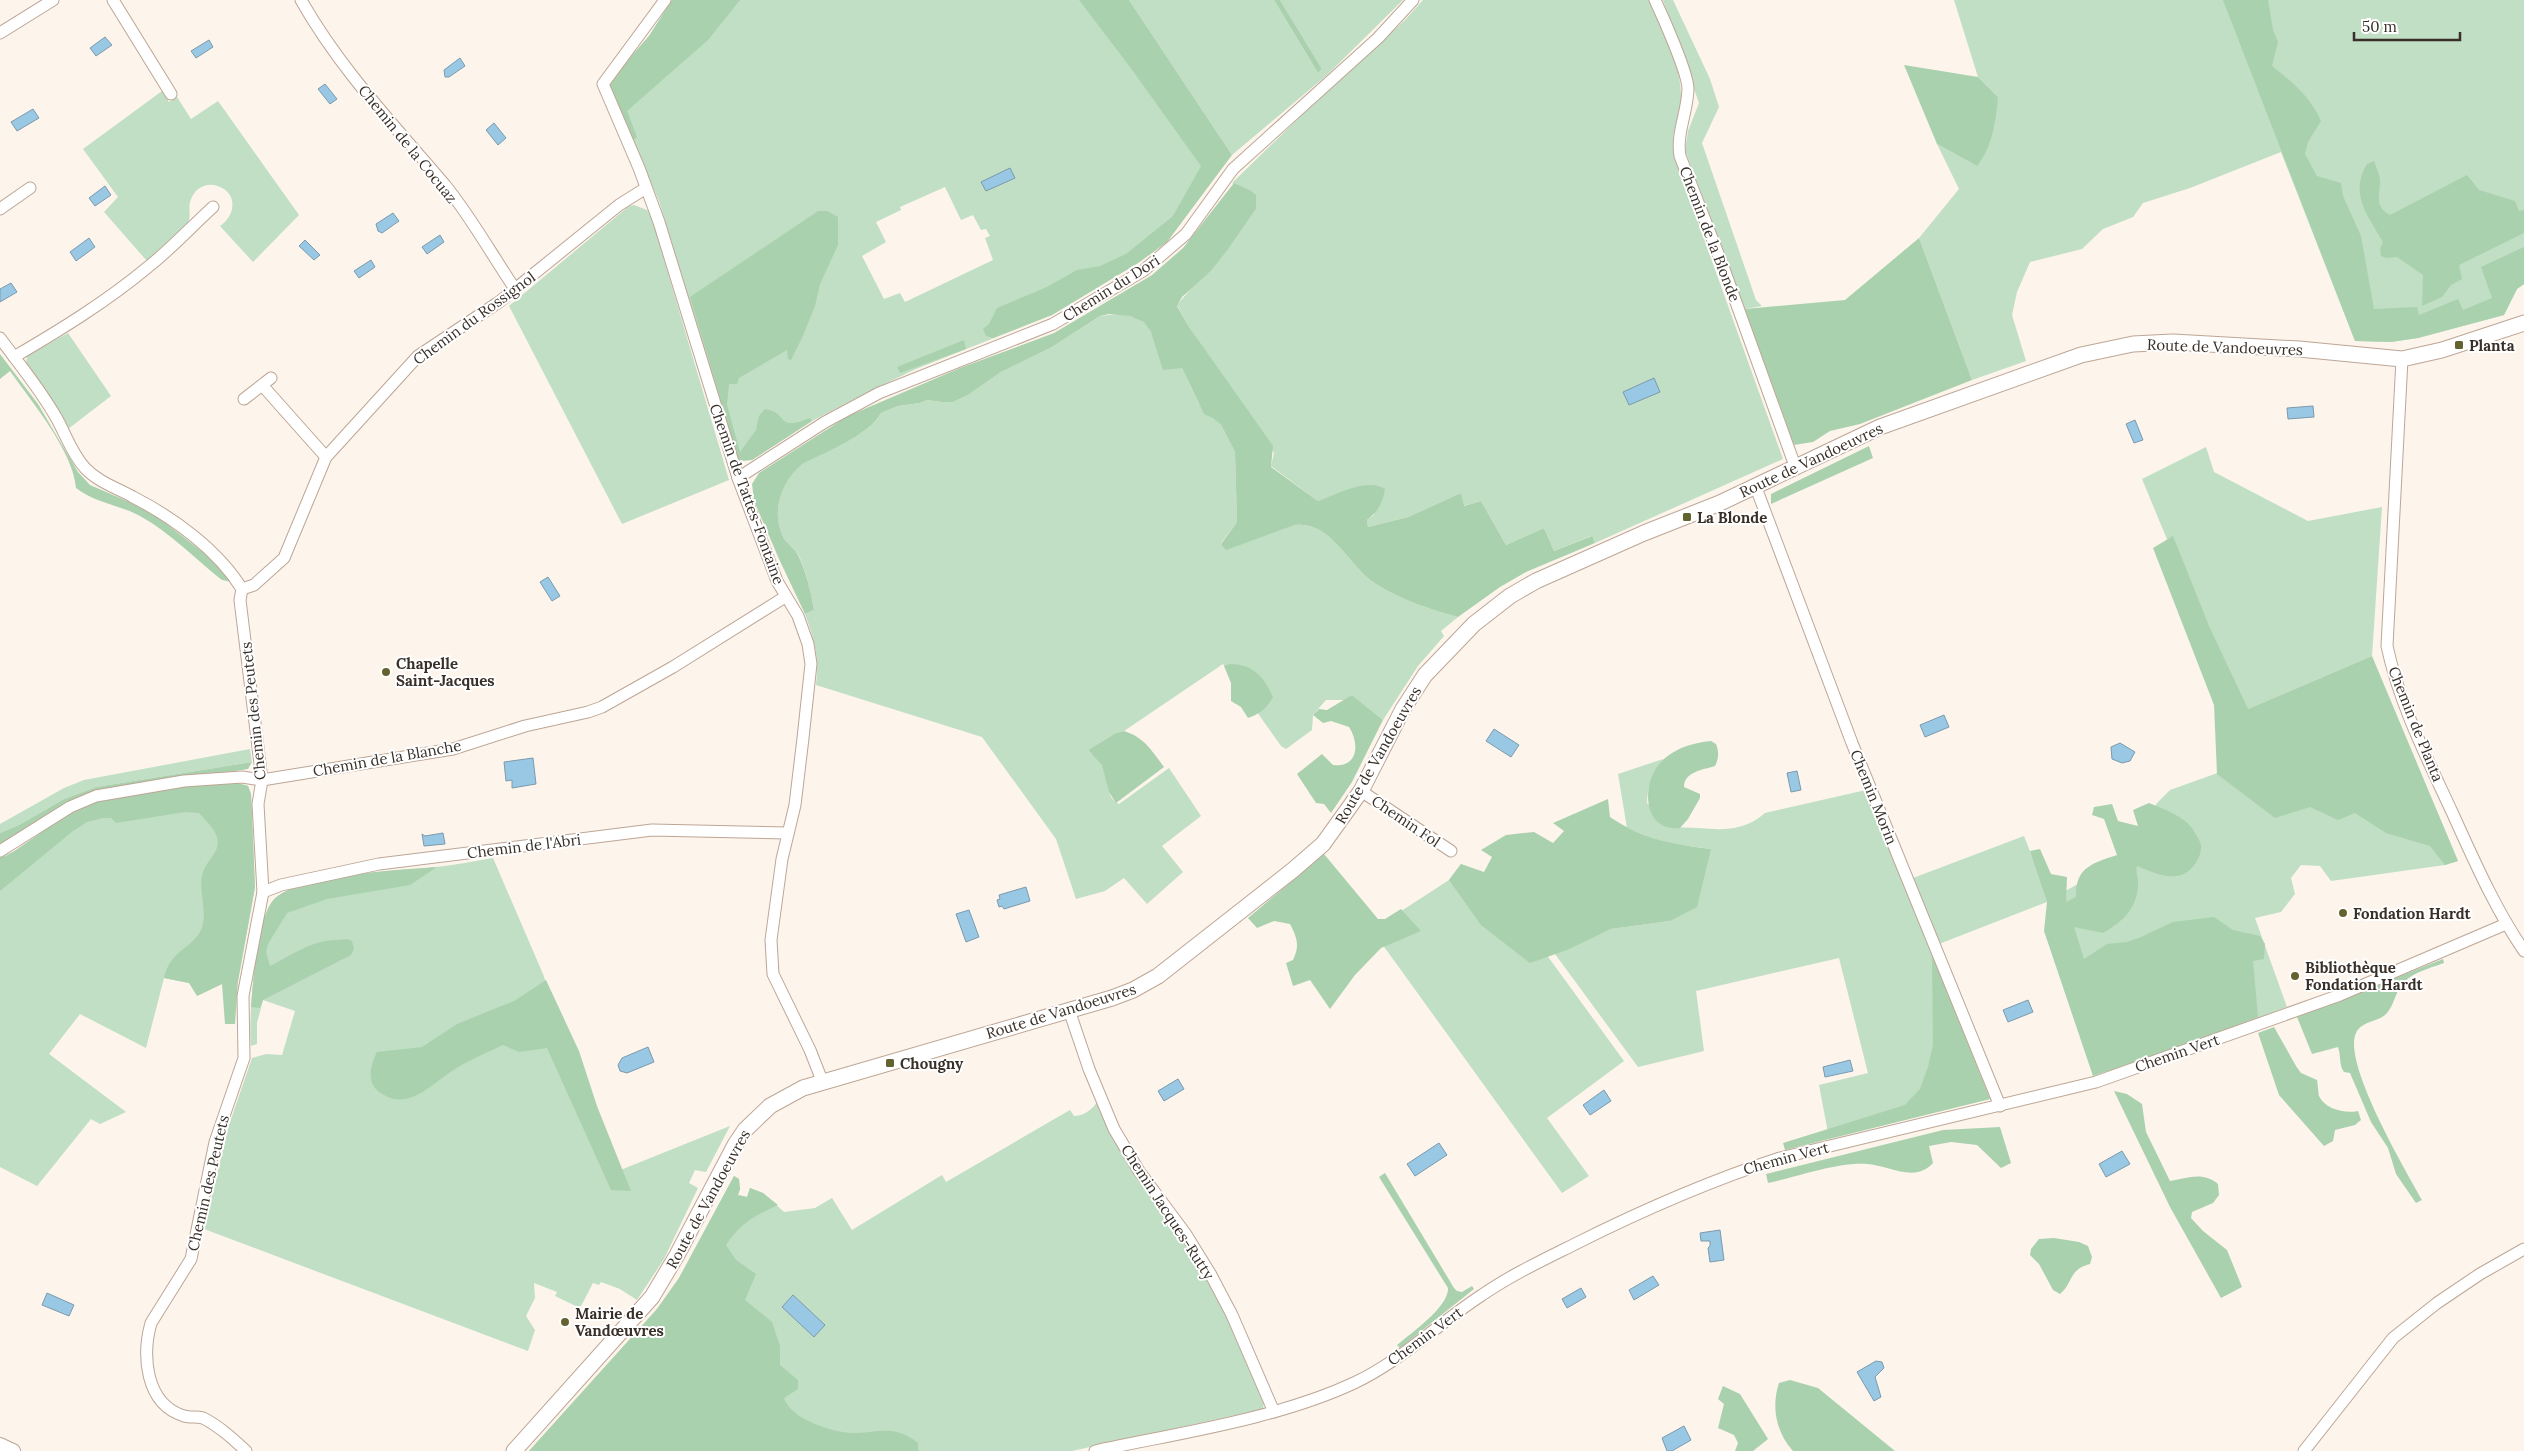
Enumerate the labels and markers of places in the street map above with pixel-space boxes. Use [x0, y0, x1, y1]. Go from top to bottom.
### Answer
place label: Planta [2469, 336, 2515, 355]
marker: Planta [2453, 339, 2465, 351]
place label: La Blonde [1697, 508, 1767, 527]
marker: La Blonde [1681, 511, 1693, 523]
place label: Chapelle Saint-Jacques [396, 654, 495, 690]
marker: Chapelle Saint-Jacques [380, 666, 392, 678]
place label: Fondation Hardt [2353, 904, 2472, 923]
marker: Fondation Hardt [2337, 907, 2349, 919]
place label: Bibliothèque Fondation Hardt [2305, 958, 2424, 994]
marker: Bibliothèque Fondation Hardt [2289, 970, 2301, 982]
place label: Chougny [900, 1054, 964, 1073]
marker: Chougny [884, 1057, 896, 1069]
place label: Mairie de Vandœuvres [575, 1304, 664, 1340]
marker: Mairie de Vandœuvres [559, 1316, 571, 1328]

